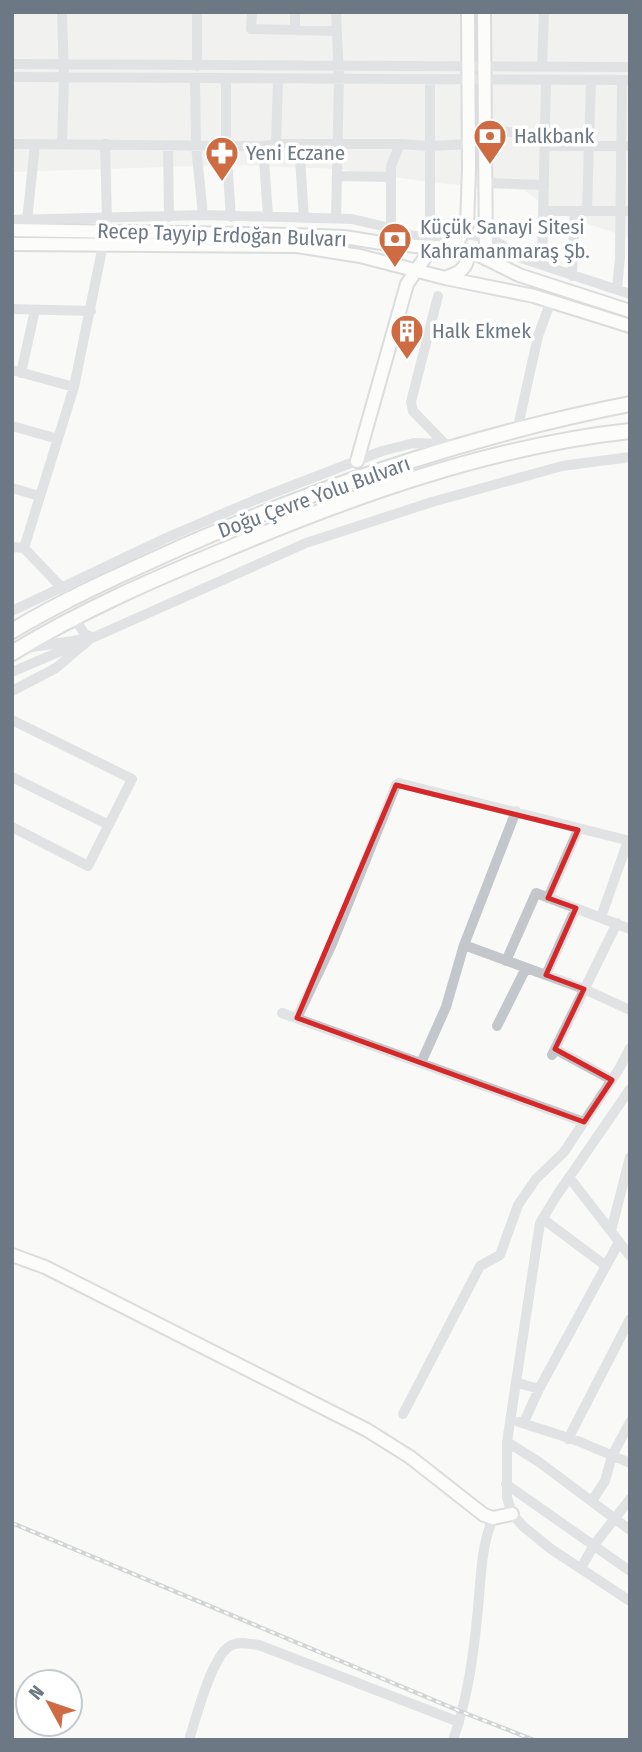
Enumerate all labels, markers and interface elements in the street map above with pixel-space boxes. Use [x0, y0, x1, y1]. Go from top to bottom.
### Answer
bank icon: Halkbank [471, 117, 509, 166]
place label: Halkbank [514, 123, 594, 149]
pharmacy icon: Yeni Eczane [203, 134, 241, 183]
place label: Yeni Eczane [246, 140, 345, 166]
place label: Küçük Sanayi Sitesi Kahramanmaraş Şb. [420, 214, 590, 264]
street label: Recep Tayyip Erdoğan Bulvarı [97, 218, 347, 252]
bank icon: Küçük Sanayi Sitesi Kahramanmaraş Şb. [376, 220, 414, 269]
building icon: Halk Ekmek [388, 312, 426, 361]
place label: Halk Ekmek [432, 318, 531, 344]
street label: Doğu Çevre Yolu Bulvarı [215, 450, 413, 544]
north arrow [14, 1668, 84, 1738]
text: N [24, 1681, 49, 1704]

